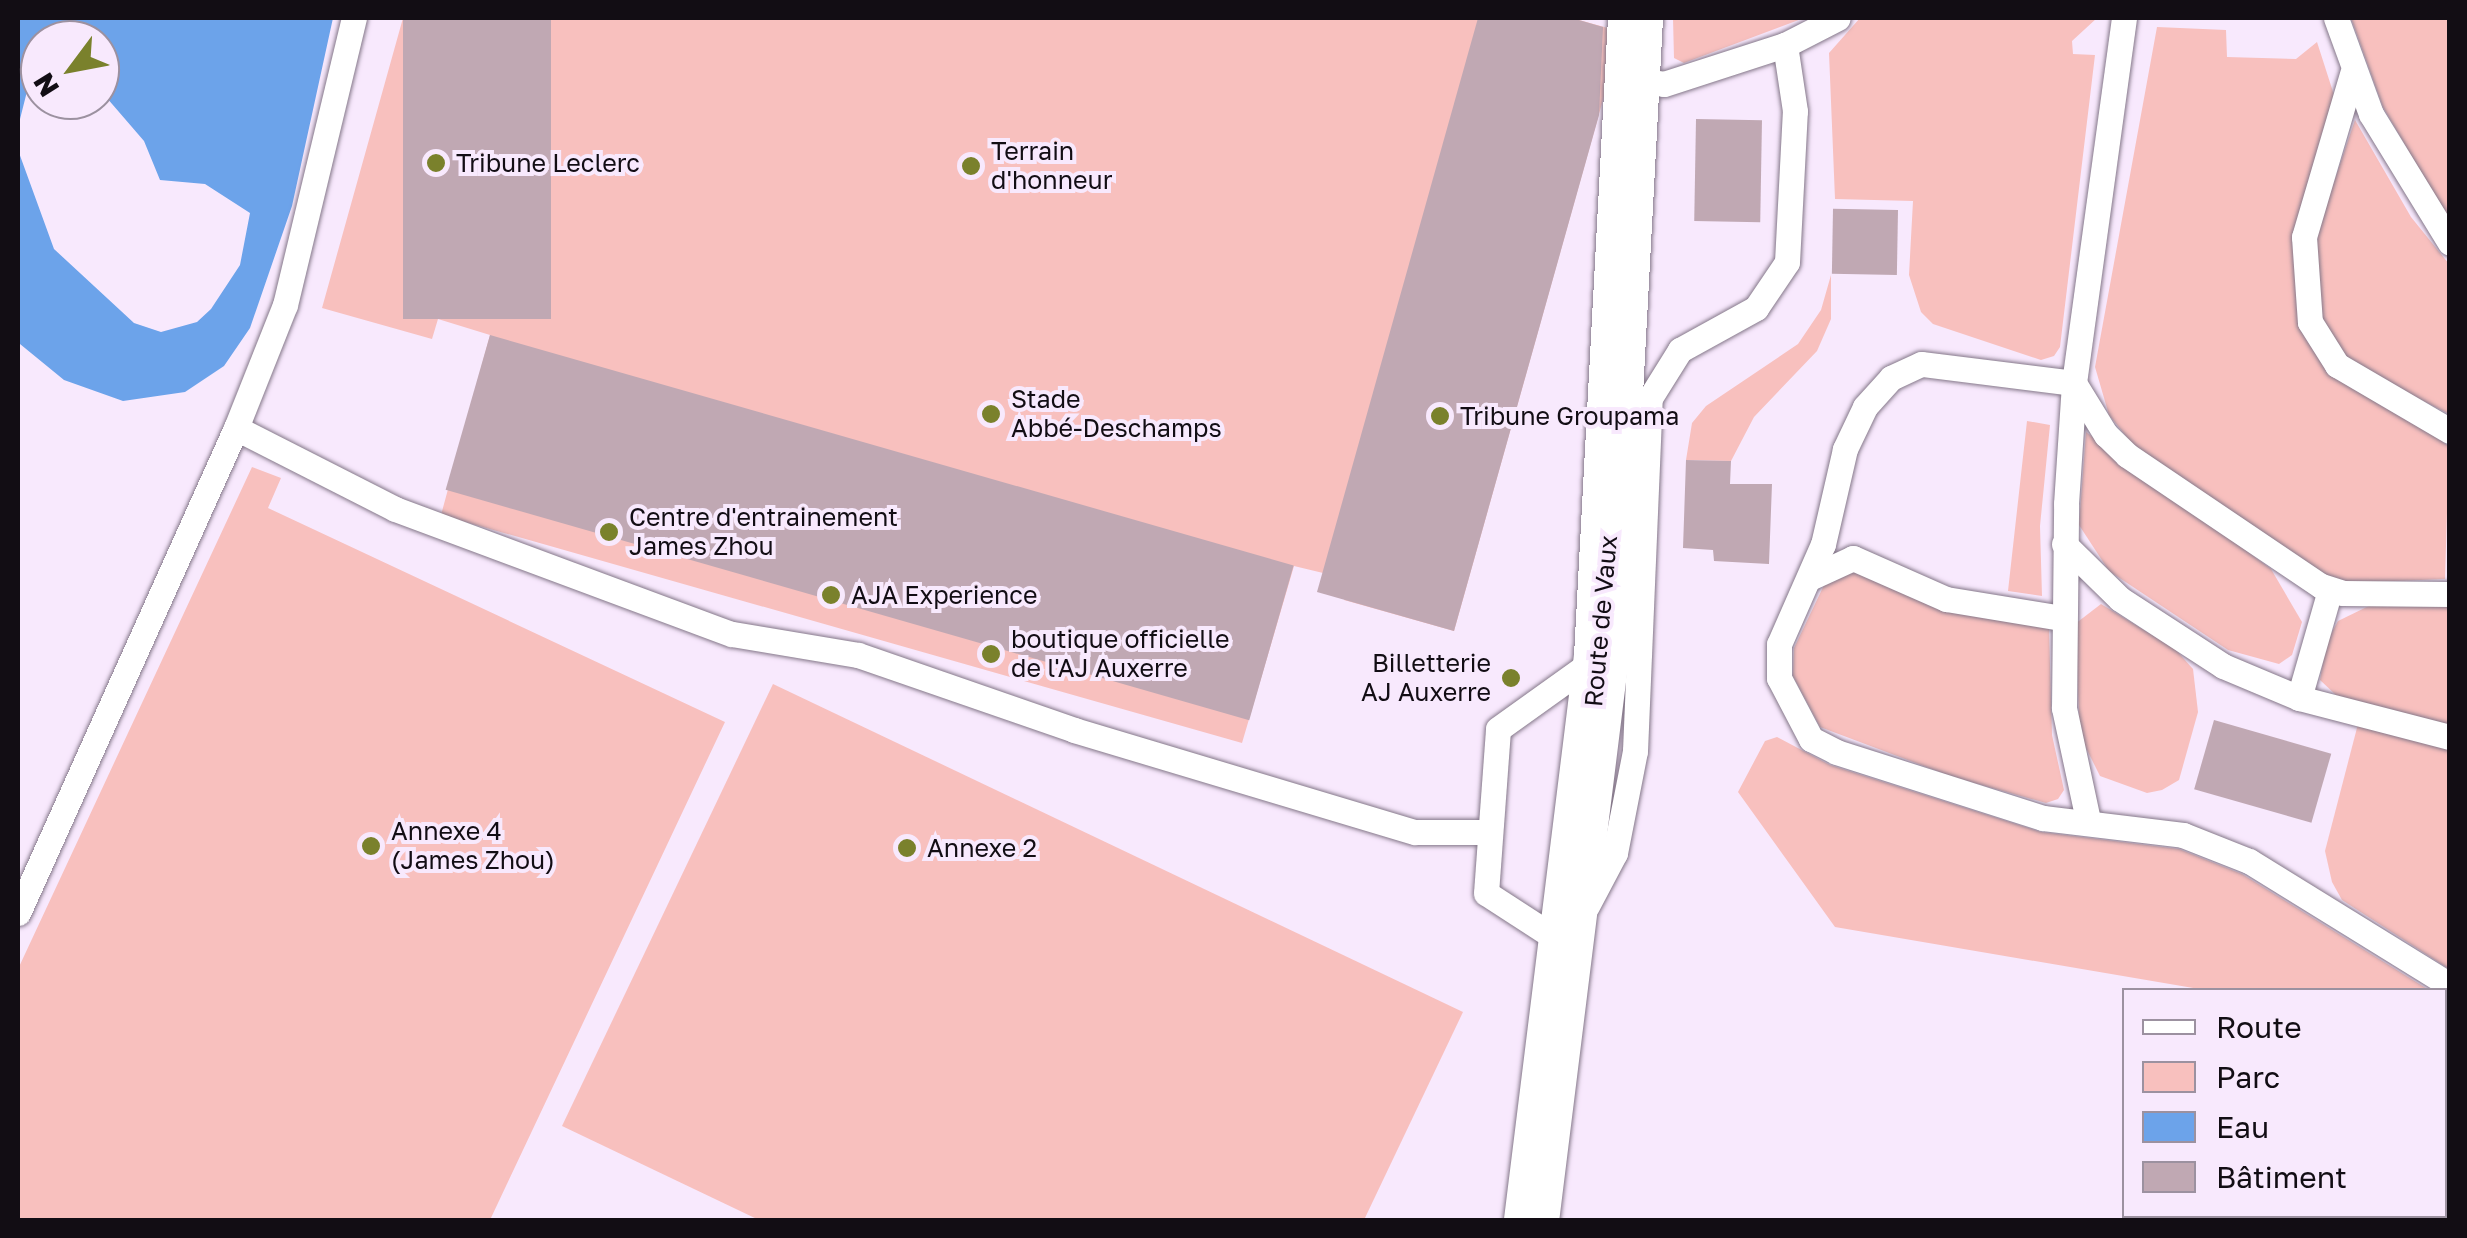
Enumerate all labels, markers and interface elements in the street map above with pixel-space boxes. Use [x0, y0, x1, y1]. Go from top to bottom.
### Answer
north arrow [20, 20, 120, 120]
text: N [26, 67, 65, 103]
place label: Terrain d'honneur [991, 137, 1112, 196]
place label: Tribune Leclerc [456, 148, 640, 178]
marker: Tribune Leclerc [425, 152, 447, 174]
marker: Terrain d'honneur [960, 155, 982, 177]
place label: Stade Abbé-Deschamps [1011, 385, 1222, 444]
place label: Tribune Groupama [1460, 401, 1679, 431]
marker: Stade Abbé-Deschamps [980, 403, 1002, 425]
marker: Tribune Groupama [1429, 405, 1451, 427]
place label: Centre d'entrainement James Zhou [629, 503, 898, 562]
marker: Centre d'entrainement James Zhou [598, 521, 620, 543]
street label: Route de Vaux [1579, 534, 1623, 708]
place label: AJA Experience [851, 580, 1037, 610]
marker: AJA Experience [820, 584, 842, 606]
place label: boutique officielle de l'AJ Auxerre [1011, 625, 1229, 684]
marker: boutique officielle de l'AJ Auxerre [980, 643, 1002, 665]
place label: Billetterie AJ Auxerre [1361, 649, 1491, 708]
marker: Billetterie AJ Auxerre [1500, 667, 1522, 689]
place label: Annexe 4 (James Zhou) [391, 817, 555, 876]
place label: Annexe 2 [927, 833, 1037, 863]
marker: Annexe 4 (James Zhou) [360, 835, 382, 857]
marker: Annexe 2 [896, 837, 918, 859]
legend [2122, 988, 2447, 1218]
text: Route [2216, 1009, 2302, 1045]
text: Parc [2216, 1059, 2280, 1095]
text: Eau [2216, 1109, 2269, 1145]
text: Bâtiment [2216, 1159, 2347, 1195]

